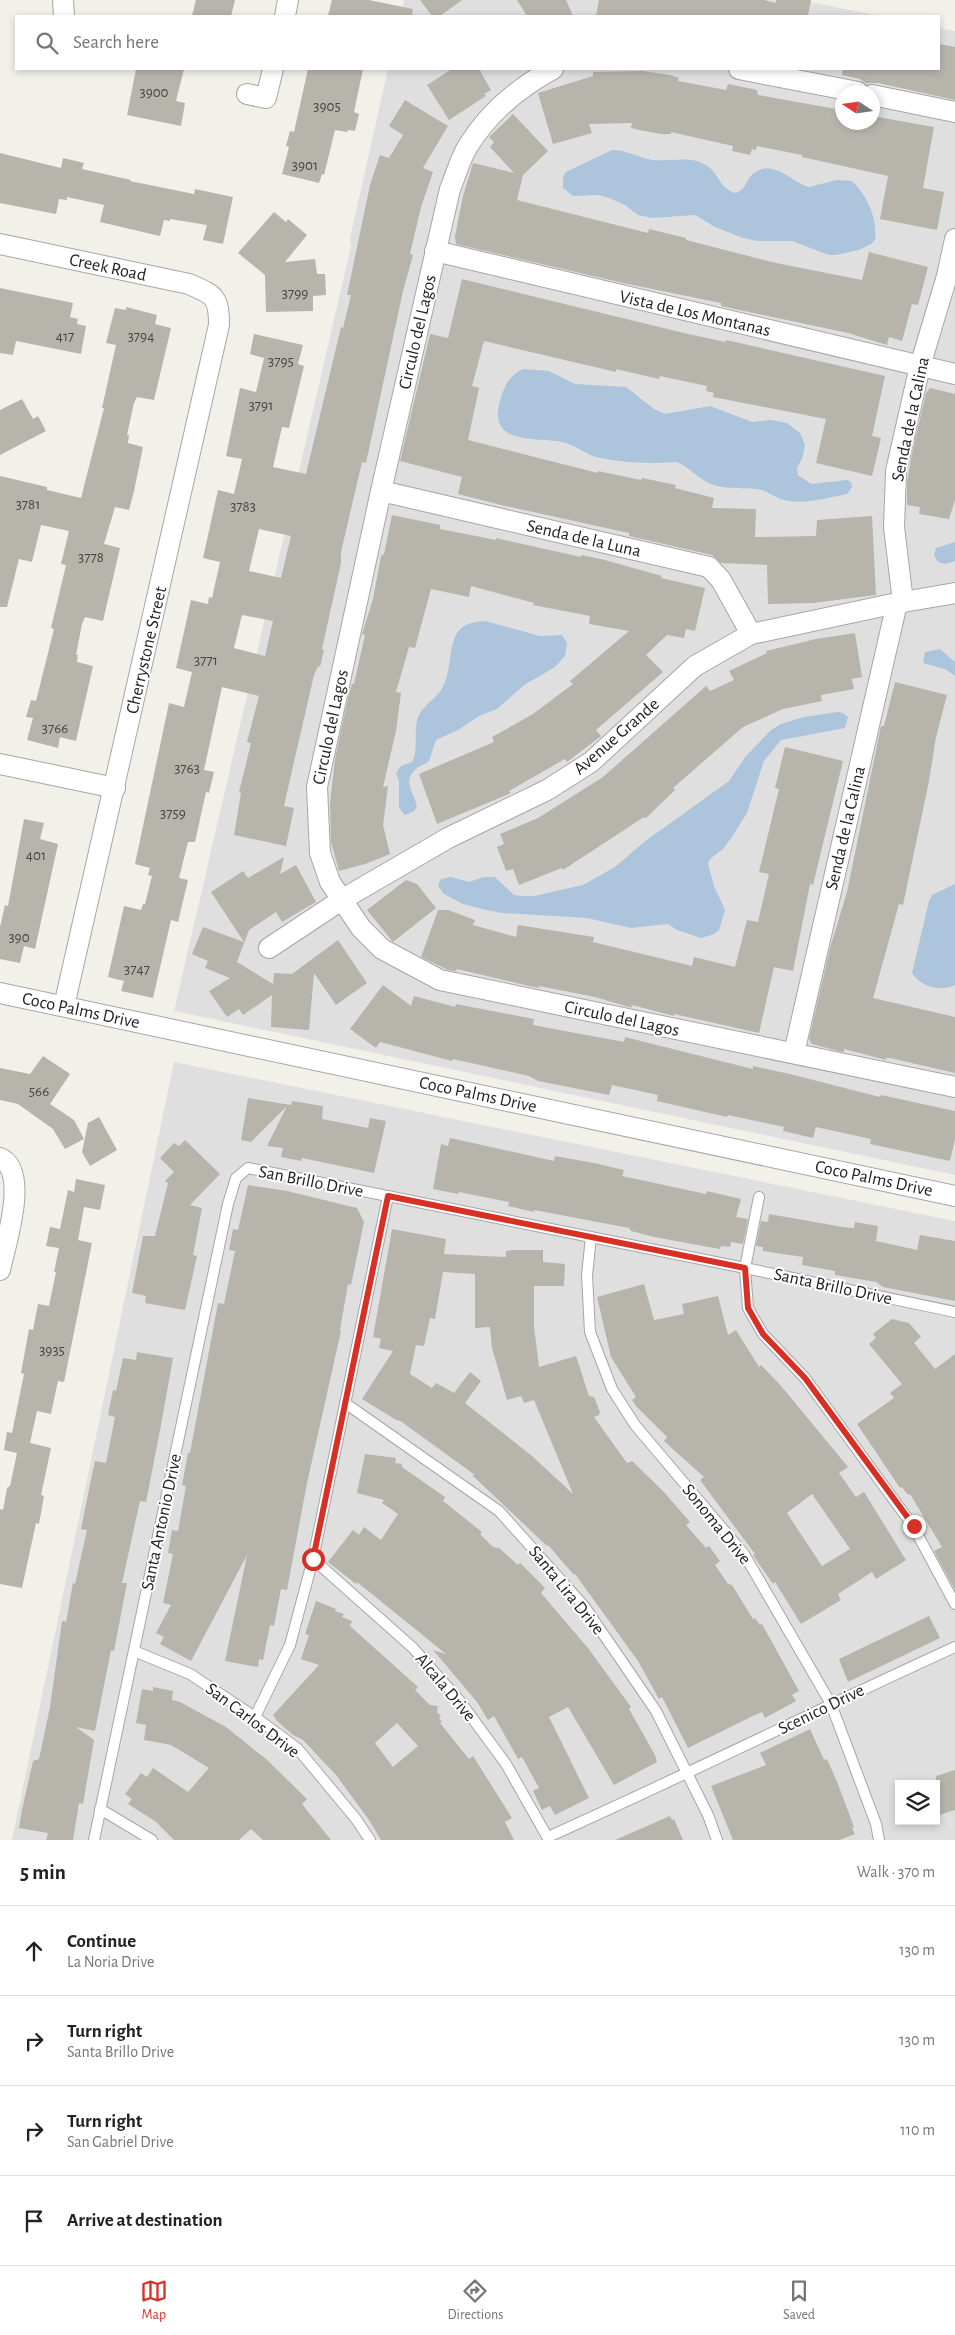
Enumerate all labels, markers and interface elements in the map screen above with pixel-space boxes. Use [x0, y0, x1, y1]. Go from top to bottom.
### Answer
search box [15, 15, 940, 70]
icon: search [33, 29, 61, 57]
text: Search here [73, 33, 159, 52]
house number: 3900 [139, 85, 169, 100]
north arrow [835, 85, 880, 130]
house number: 3905 [313, 99, 341, 114]
house number: 3901 [292, 158, 318, 173]
street label: Creek Road [68, 251, 148, 285]
street label: Circulo del Lagos [396, 273, 440, 391]
house number: 3799 [282, 286, 308, 301]
street label: Vista de Los Montanas [618, 288, 772, 340]
house number: 417 [56, 329, 74, 344]
house number: 3794 [128, 329, 154, 344]
house number: 3795 [268, 354, 294, 369]
street label: Senda de la Calina [889, 355, 933, 483]
house number: 3791 [249, 398, 273, 413]
house number: 3781 [16, 497, 40, 512]
house number: 3783 [230, 499, 256, 514]
street label: Senda de la Luna [525, 517, 643, 561]
house number: 3778 [78, 550, 104, 565]
street label: Cherrystone Street [124, 584, 170, 716]
house number: 3771 [194, 653, 218, 668]
street label: Circulo del Lagos [310, 668, 352, 786]
street label: Avenue Grande [571, 695, 663, 779]
house number: 3766 [42, 721, 68, 736]
house number: 3763 [174, 761, 200, 776]
street label: Senda de la Calina [823, 764, 869, 892]
house number: 3759 [160, 806, 186, 821]
house number: 401 [26, 848, 46, 863]
house number: 390 [8, 930, 30, 945]
house number: 3747 [124, 962, 150, 977]
street label: Coco Palms Drive [20, 990, 141, 1032]
street label: Circulo del Lagos [563, 998, 681, 1040]
street label: Coco Palms Drive [417, 1074, 538, 1116]
house number: 566 [29, 1084, 49, 1099]
street label: Coco Palms Drive [813, 1158, 934, 1200]
street label: San Brillo Drive [257, 1163, 365, 1201]
street label: Santa Brillo Drive [772, 1266, 894, 1308]
house number: 3935 [39, 1343, 65, 1358]
street label: Santa Antonio Drive [139, 1452, 185, 1592]
street label: Sonoma Drive [678, 1481, 754, 1568]
route end [903, 1515, 926, 1538]
street label: Santa Lira Drive [525, 1543, 607, 1639]
route start [302, 1548, 325, 1571]
street label: Alcala Drive [412, 1650, 479, 1725]
street label: San Carlos Drive [202, 1680, 303, 1762]
street label: Scenico Drive [776, 1681, 867, 1738]
map controls [895, 1780, 940, 1825]
button: layers [895, 1780, 940, 1825]
text: 5 min [20, 1862, 66, 1883]
text: Walk · 370 m [857, 1864, 935, 1880]
text: Continue [67, 1932, 136, 1951]
icon: ahead [20, 1937, 48, 1965]
text: 130 m [899, 1942, 935, 1958]
text: La Noria Drive [67, 1954, 154, 1970]
text: Turn right [67, 2022, 142, 2041]
icon: right [20, 2027, 48, 2055]
text: 130 m [899, 2032, 935, 2048]
text: Santa Brillo Drive [67, 2044, 174, 2060]
text: Turn right [67, 2112, 142, 2131]
icon: right [20, 2117, 48, 2145]
text: 110 m [900, 2122, 935, 2138]
text: San Gabriel Drive [67, 2134, 174, 2150]
icon: arrive [20, 2207, 48, 2235]
text: Arrive at destination [67, 2211, 223, 2230]
tab: Map [140, 2277, 168, 2324]
tab: Directions [448, 2277, 503, 2324]
tab: Saved [783, 2277, 815, 2324]

